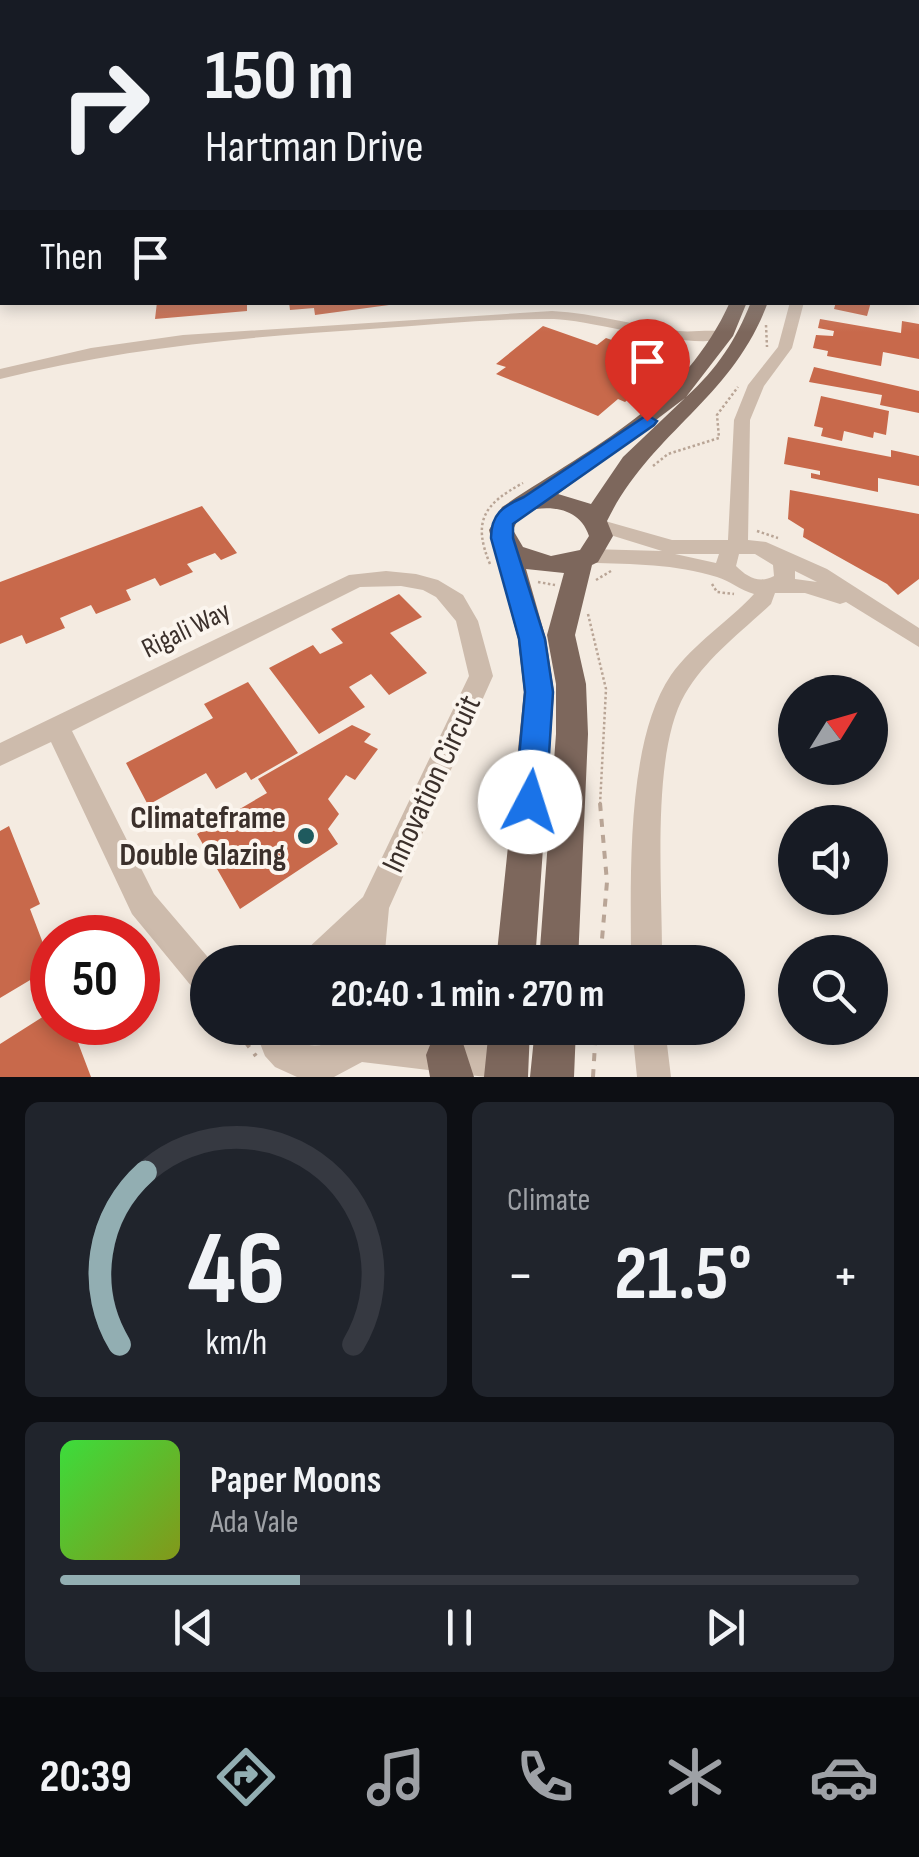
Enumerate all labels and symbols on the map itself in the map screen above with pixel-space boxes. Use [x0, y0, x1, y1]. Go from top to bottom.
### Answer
pin [605, 319, 690, 422]
street label: Rigali Way [136, 594, 236, 665]
north arrow [778, 675, 888, 785]
street label: Innovation Circuit [374, 689, 490, 879]
position arrow [478, 750, 582, 854]
place label: Climateframe Double Glazing [120, 799, 286, 875]
marker: Climateframe Double Glazing [295, 825, 317, 847]
speed limit sign: 50 [30, 915, 160, 1045]

